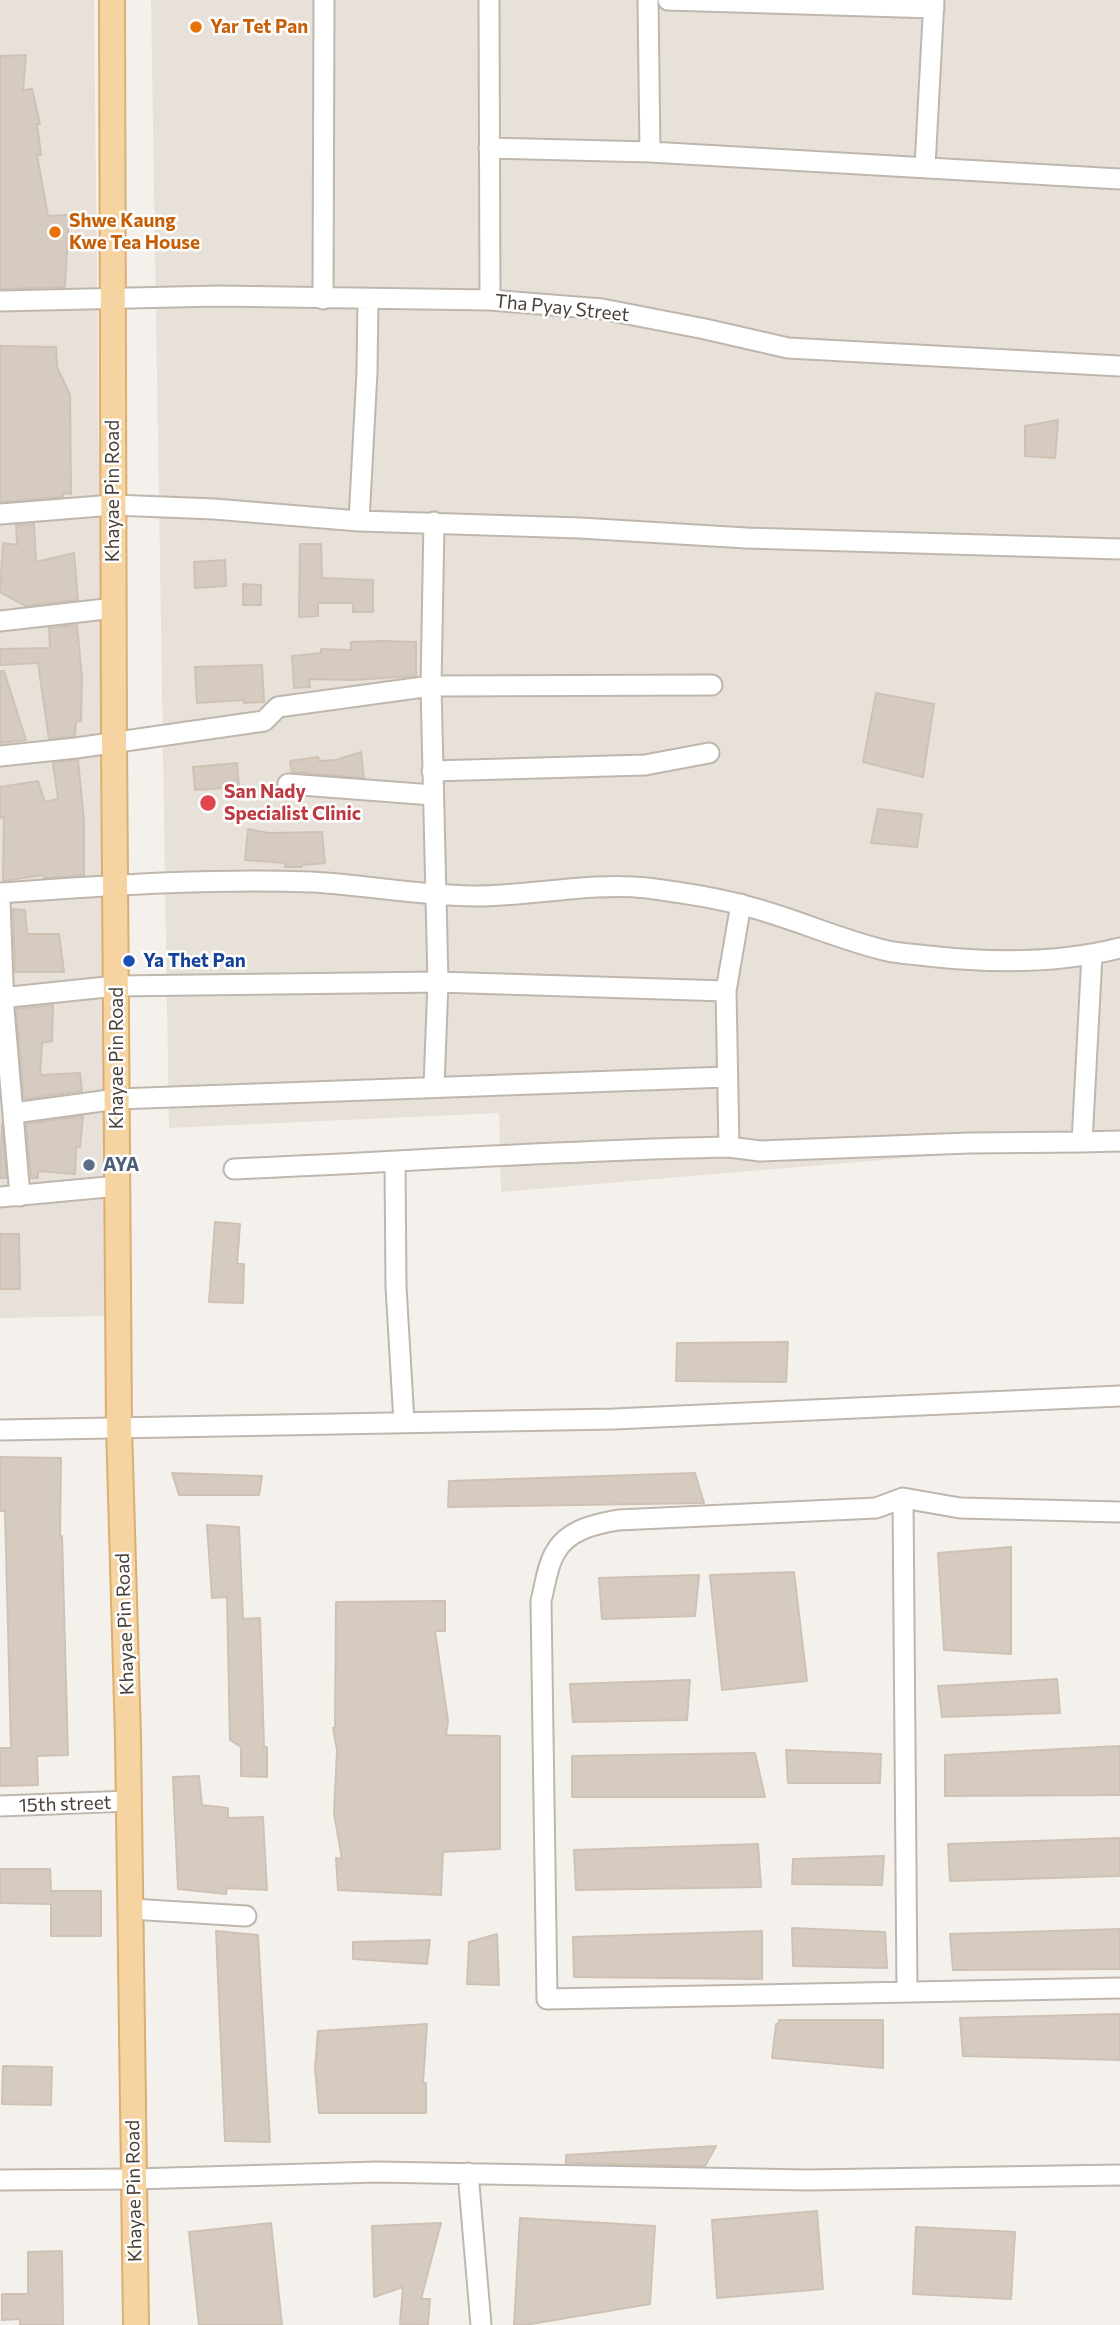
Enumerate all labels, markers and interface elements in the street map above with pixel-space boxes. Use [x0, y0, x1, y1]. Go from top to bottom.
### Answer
place label: Yar Tet Pan [210, 16, 308, 38]
marker: Yar Tet Pan [188, 19, 204, 35]
place label: Shwe Kaung Kwe Tea House [69, 210, 200, 254]
marker: Shwe Kaung Kwe Tea House [47, 224, 63, 240]
street label: Tha Pyay Street [494, 290, 630, 326]
street label: Khayae Pin Road [102, 420, 124, 562]
place label: San Nady Specialist Clinic [224, 781, 361, 825]
marker: San Nady Specialist Clinic [198, 793, 218, 813]
place label: Ya Thet Pan [143, 950, 246, 972]
marker: Ya Thet Pan [121, 953, 137, 969]
street label: Khayae Pin Road [106, 987, 128, 1129]
place label: AYA [103, 1154, 139, 1176]
marker: AYA [81, 1157, 97, 1173]
street label: Khayae Pin Road [111, 1552, 139, 1696]
street label: 15th street [18, 1791, 112, 1817]
street label: Khayae Pin Road [121, 2120, 147, 2262]

